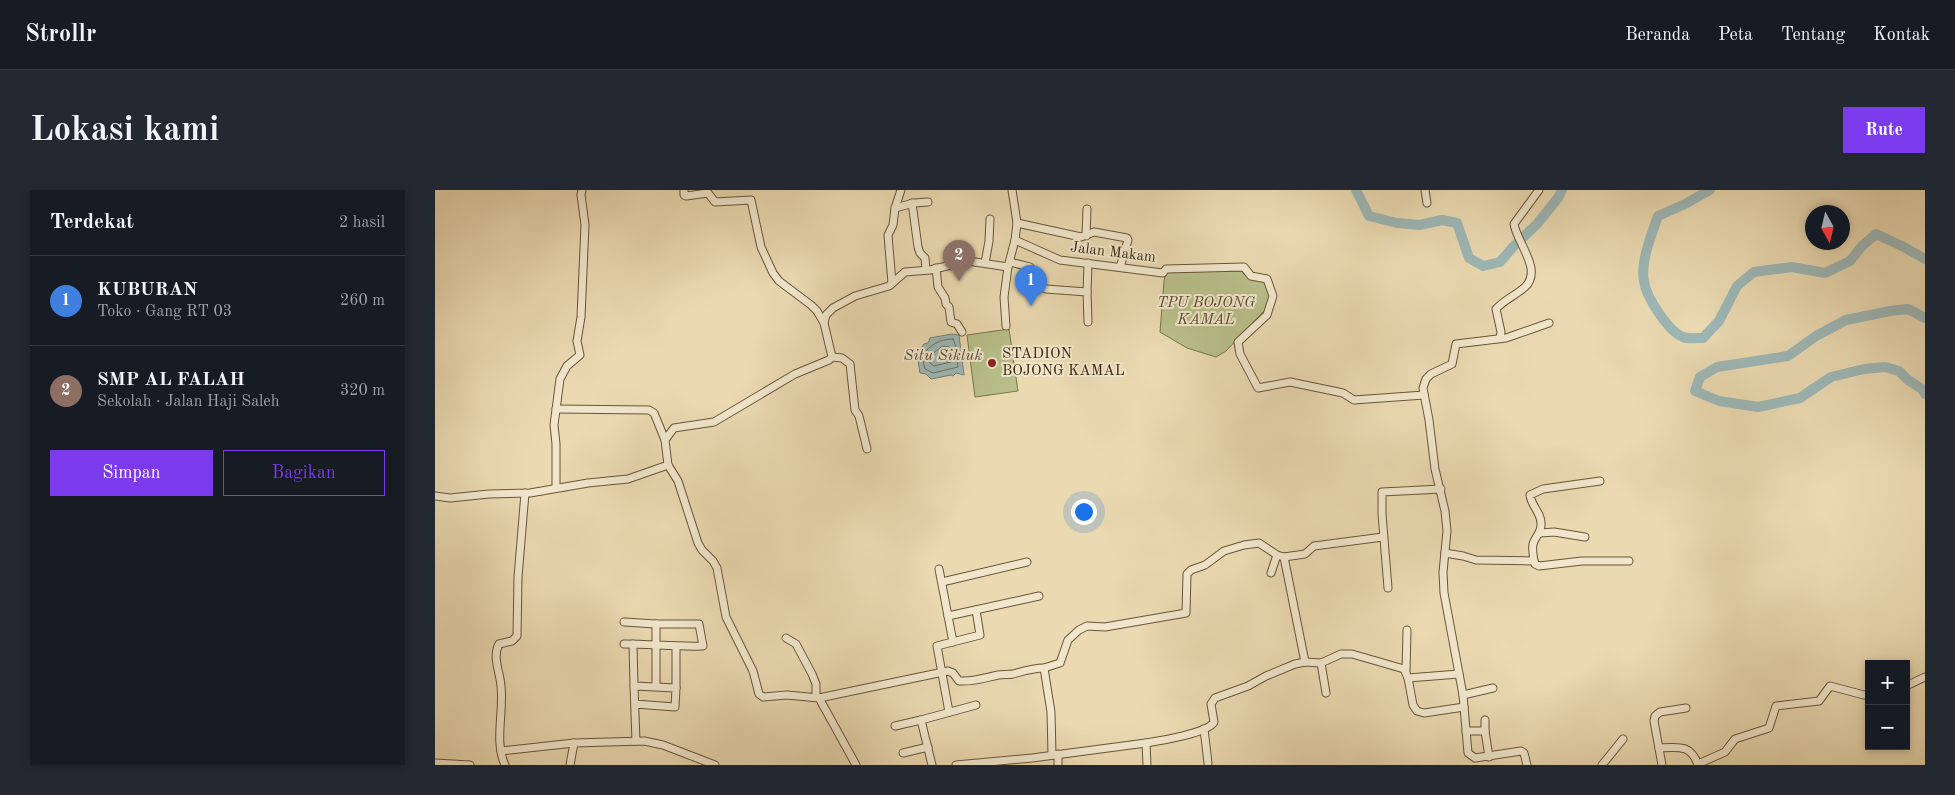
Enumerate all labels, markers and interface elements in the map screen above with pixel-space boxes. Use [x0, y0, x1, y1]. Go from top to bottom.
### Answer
text: Strollr [25, 23, 96, 47]
text: Beranda [1625, 26, 1690, 44]
text: Peta [1718, 26, 1753, 44]
text: Tentang [1781, 26, 1845, 44]
text: Kontak [1873, 26, 1930, 44]
button: Rute [1843, 107, 1925, 153]
text: Lokasi kami [30, 113, 219, 148]
north arrow [1805, 205, 1850, 250]
text: Terdekat [50, 212, 134, 233]
text: 2 hasil [339, 215, 385, 231]
pin: 2 [943, 240, 975, 281]
street label: Jalan Makam [1069, 240, 1157, 266]
pin: 1 [1015, 265, 1047, 306]
text: KUBURAN [97, 281, 197, 300]
text: 1 [61, 293, 71, 309]
text: 260 m [340, 293, 385, 309]
park label: TPU BOJONG KAMAL [1157, 296, 1255, 328]
text: Toko · Gang RT 03 [97, 304, 232, 320]
place label: STADION BOJONG KAMAL [1002, 347, 1125, 379]
water label: Situ Sikluk [904, 348, 983, 364]
marker: STADION BOJONG KAMAL [986, 357, 998, 369]
text: SMP AL FALAH [97, 371, 245, 390]
text: 2 [61, 383, 71, 399]
text: 320 m [340, 383, 385, 399]
text: Sekolah · Jalan Haji Saleh [97, 394, 279, 410]
button: Simpan [50, 450, 213, 496]
button: Bagikan [223, 450, 385, 496]
your location [1071, 499, 1097, 525]
map controls [1865, 660, 1910, 750]
button: + [1865, 660, 1910, 705]
button: − [1865, 705, 1910, 750]

